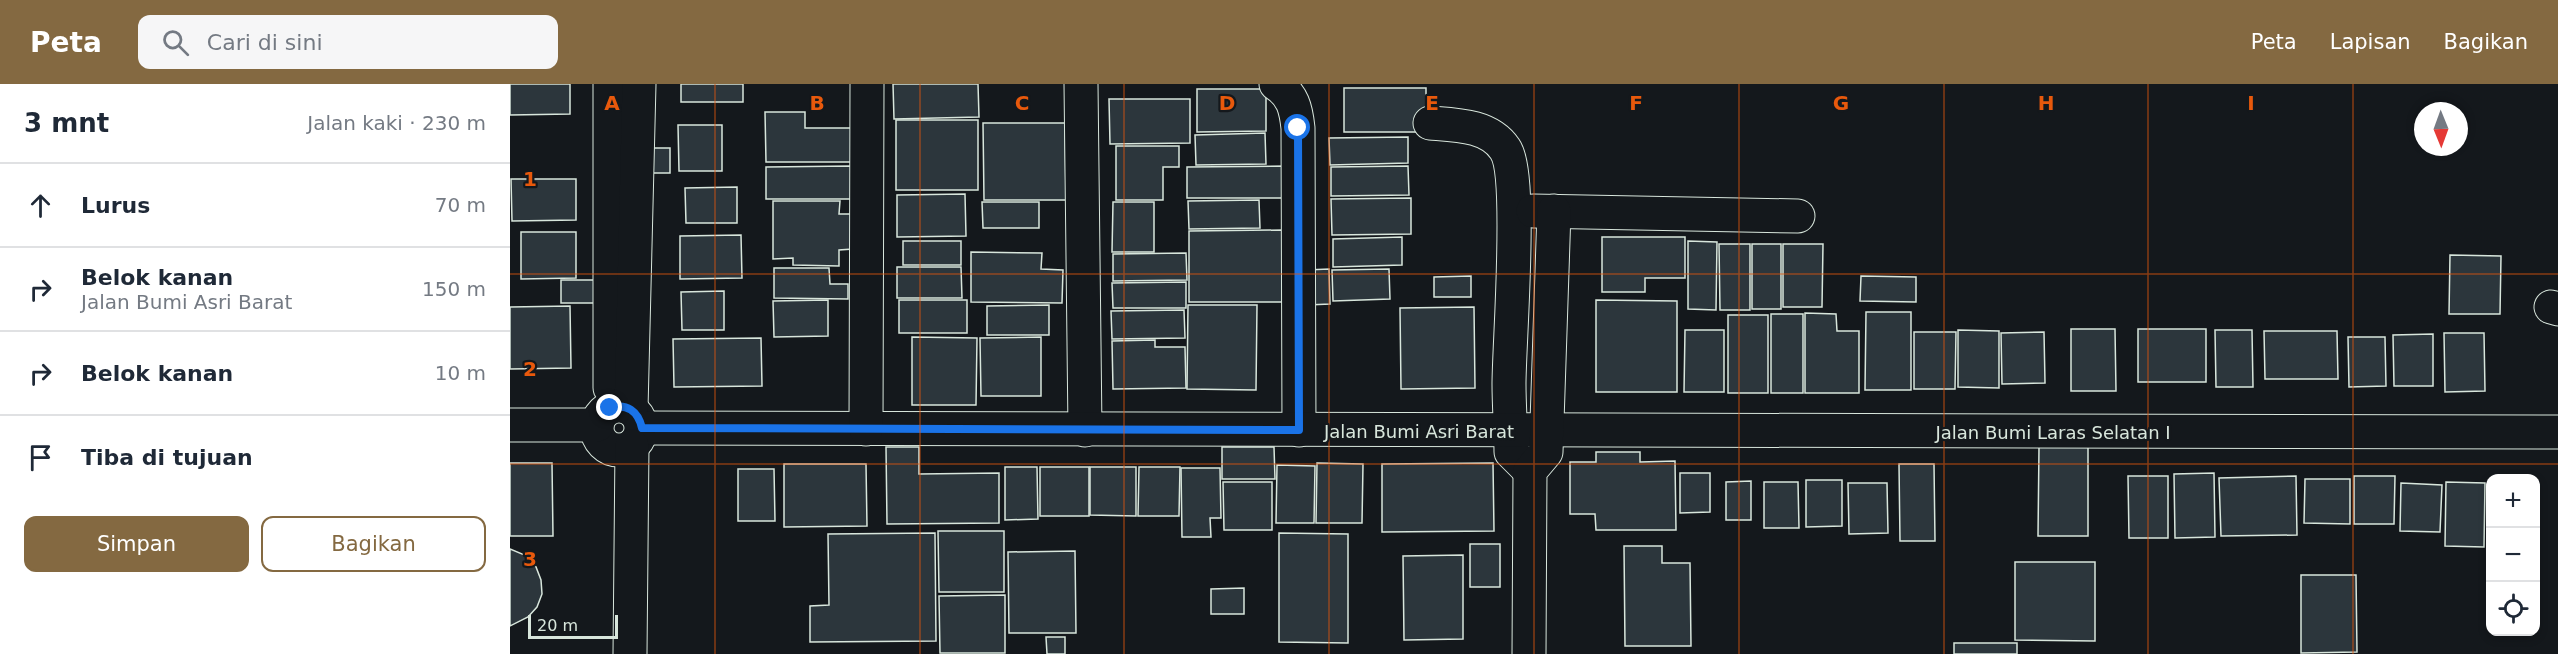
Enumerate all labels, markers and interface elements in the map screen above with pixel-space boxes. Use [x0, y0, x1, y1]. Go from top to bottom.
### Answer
search box [138, 15, 558, 69]
text: Peta [30, 26, 102, 59]
icon: search [159, 26, 192, 59]
text: Cari di sini [207, 30, 323, 55]
text: Peta [2251, 30, 2297, 54]
text: Lapisan [2330, 30, 2411, 54]
text: Bagikan [2444, 30, 2528, 54]
text: A [604, 91, 620, 115]
text: B [809, 91, 825, 115]
text: C [1015, 91, 1029, 115]
text: D [1219, 91, 1235, 115]
text: E [1425, 91, 1439, 115]
text: F [1629, 91, 1643, 115]
text: G [1833, 91, 1849, 115]
text: H [2038, 91, 2054, 115]
text: I [2247, 91, 2255, 115]
north arrow [2414, 102, 2468, 156]
text: 3 mnt [24, 108, 109, 138]
text: Jalan kaki · 230 m [307, 111, 486, 135]
route start [1284, 114, 1310, 140]
text: 1 [523, 167, 537, 191]
icon: ahead [24, 189, 57, 222]
text: Lurus [81, 193, 150, 218]
text: 70 m [435, 193, 486, 217]
text: Belok kanan [81, 265, 233, 290]
icon: right [24, 273, 57, 306]
text: 150 m [422, 277, 486, 301]
text: Jalan Bumi Asri Barat [81, 290, 292, 314]
icon: right [24, 357, 57, 390]
text: 2 [523, 357, 537, 381]
text: Belok kanan [81, 361, 233, 386]
text: 10 m [435, 361, 486, 385]
route end [596, 394, 622, 420]
street label: Jalan Bumi Asri Barat [1323, 421, 1514, 442]
street label: Jalan Bumi Laras Selatan I [1934, 422, 2171, 443]
icon: arrive [24, 441, 57, 474]
text: Tiba di tujuan [81, 445, 253, 470]
map controls [2486, 474, 2540, 636]
button: + [2486, 474, 2540, 528]
button: Simpan [24, 516, 249, 572]
button: Bagikan [261, 516, 486, 572]
button: − [2486, 528, 2540, 582]
text: 3 [523, 547, 537, 571]
button: locate [2486, 582, 2540, 636]
scale bar [528, 612, 618, 640]
text: 20 m [537, 616, 578, 635]

